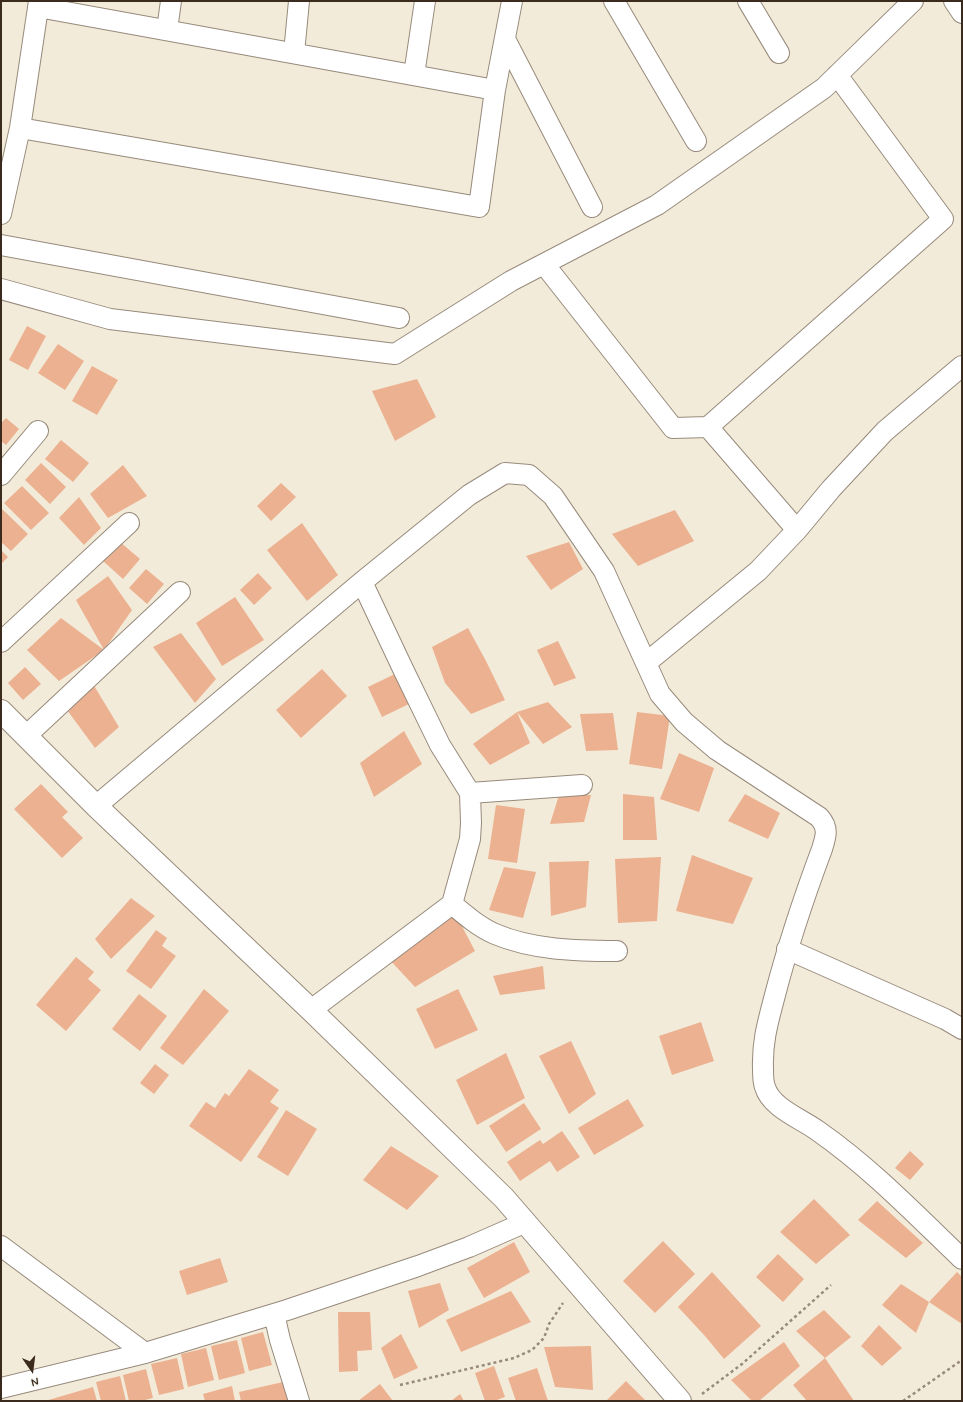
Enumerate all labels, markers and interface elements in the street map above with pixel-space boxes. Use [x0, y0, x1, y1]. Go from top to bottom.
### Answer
north arrow [12, 1350, 52, 1390]
text: N [30, 1374, 40, 1389]

